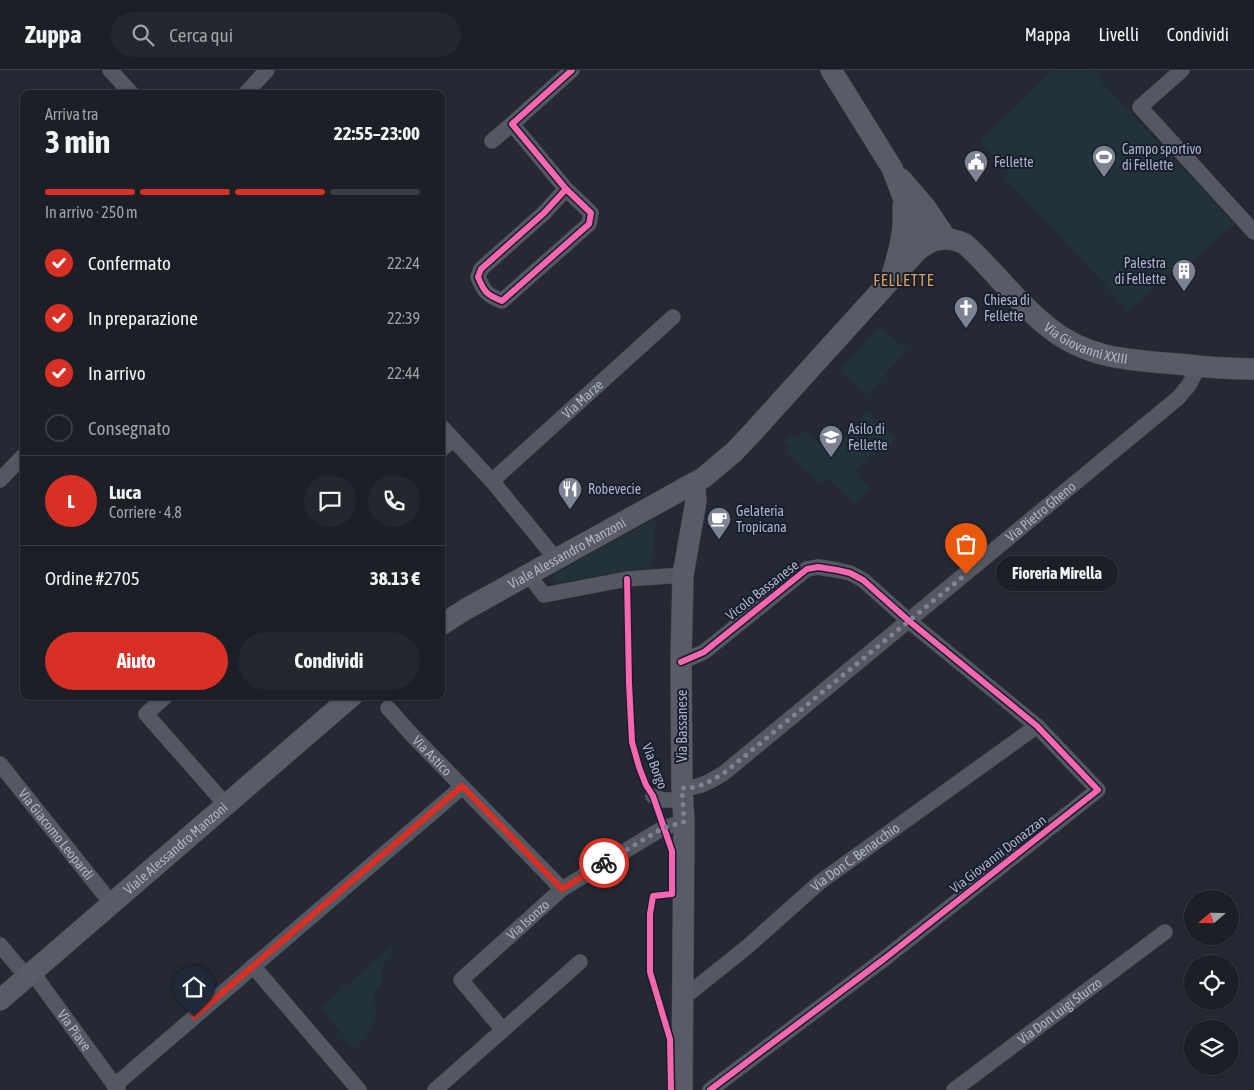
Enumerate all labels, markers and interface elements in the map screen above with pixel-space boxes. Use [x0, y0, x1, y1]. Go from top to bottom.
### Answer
search box [111, 12, 461, 57]
text: Zuppa [25, 21, 81, 48]
icon: search [129, 21, 157, 49]
text: Cerca qui [169, 24, 233, 46]
text: Mappa [1025, 24, 1071, 45]
text: Livelli [1099, 24, 1139, 45]
text: Condividi [1167, 24, 1229, 45]
text: Arriva tra [45, 105, 98, 123]
text: 22:55–23:00 [334, 122, 420, 144]
text: 3 min [45, 123, 110, 160]
place label: Campo sportivo di Fellette [1122, 141, 1202, 173]
sports icon: Campo sportivo di Fellette [1091, 144, 1117, 178]
public building icon: Fellette [963, 149, 989, 183]
place label: Fellette [994, 154, 1034, 170]
text: In arrivo · 250 m [45, 203, 138, 221]
icon: check [45, 249, 73, 277]
text: Confermato [88, 252, 171, 274]
text: 22:24 [387, 254, 420, 272]
place label: Palestra di Fellette [1115, 255, 1166, 287]
building icon: Palestra di Fellette [1171, 258, 1197, 292]
district label: FELLETTE [873, 271, 935, 289]
place label: Chiesa di Fellette [984, 292, 1030, 324]
church icon: Chiesa di Fellette [953, 295, 979, 329]
icon: check [45, 304, 73, 332]
text: In preparazione [88, 307, 198, 329]
text: 22:39 [387, 309, 420, 327]
street label: Via Giovanni XXIII [1041, 319, 1129, 367]
icon: check [45, 359, 73, 387]
text: In arrivo [88, 362, 146, 384]
text: 22:44 [387, 364, 420, 382]
street label: Via Marze [559, 376, 606, 422]
text: Consegnato [88, 417, 170, 439]
place label: Asilo di Fellette [848, 421, 888, 453]
school or university icon: Asilo di Fellette [818, 424, 844, 458]
button: chat [304, 475, 356, 527]
button: phone [368, 475, 420, 527]
restaurant icon: Robevecie [557, 476, 583, 510]
street label: Via Pietro Gheno [1003, 478, 1079, 545]
text: Luca [109, 481, 141, 503]
place label: Robevecie [588, 481, 641, 497]
text: L [67, 490, 75, 512]
text: Corriere · 4.8 [109, 503, 182, 521]
place label: Gelateria Tropicana [736, 503, 787, 535]
cafe icon: Gelateria Tropicana [706, 506, 732, 540]
street label: Viale Alessandro Manzoni [505, 514, 629, 592]
pin [945, 523, 987, 574]
icon: bag [952, 530, 980, 558]
callout: Fioreria Mirella [996, 556, 1118, 592]
street label: Vicolo Bassanese [722, 557, 802, 623]
text: Fioreria Mirella [1012, 564, 1102, 582]
text: Ordine #2705 [45, 567, 140, 589]
text: 38.13 € [370, 567, 420, 589]
button: Aiuto [45, 632, 228, 690]
button: Condividi [238, 632, 420, 690]
street label: Via Bassanese [674, 690, 690, 762]
street label: Via Astico [409, 732, 455, 779]
street label: Via Borgo [639, 741, 671, 791]
street label: Via Giacomo Leopardi [15, 786, 97, 883]
street label: Viale Alessandro Manzoni [120, 799, 231, 898]
street label: Via Giovanni Donazzan [947, 812, 1049, 896]
street label: Via Don C. Benacchio [807, 820, 903, 895]
courier [579, 838, 629, 888]
icon: bike [590, 849, 618, 877]
north arrow [1184, 890, 1239, 945]
map controls [1184, 890, 1239, 1075]
street label: Via Isonzo [503, 896, 553, 943]
button: locate [1184, 955, 1239, 1010]
pin [173, 966, 215, 1017]
icon: home [180, 973, 208, 1001]
street label: Via Don Luigi Sturzo [1015, 974, 1105, 1047]
street label: Via Piave [54, 1007, 95, 1054]
button: layers [1184, 1020, 1239, 1075]

